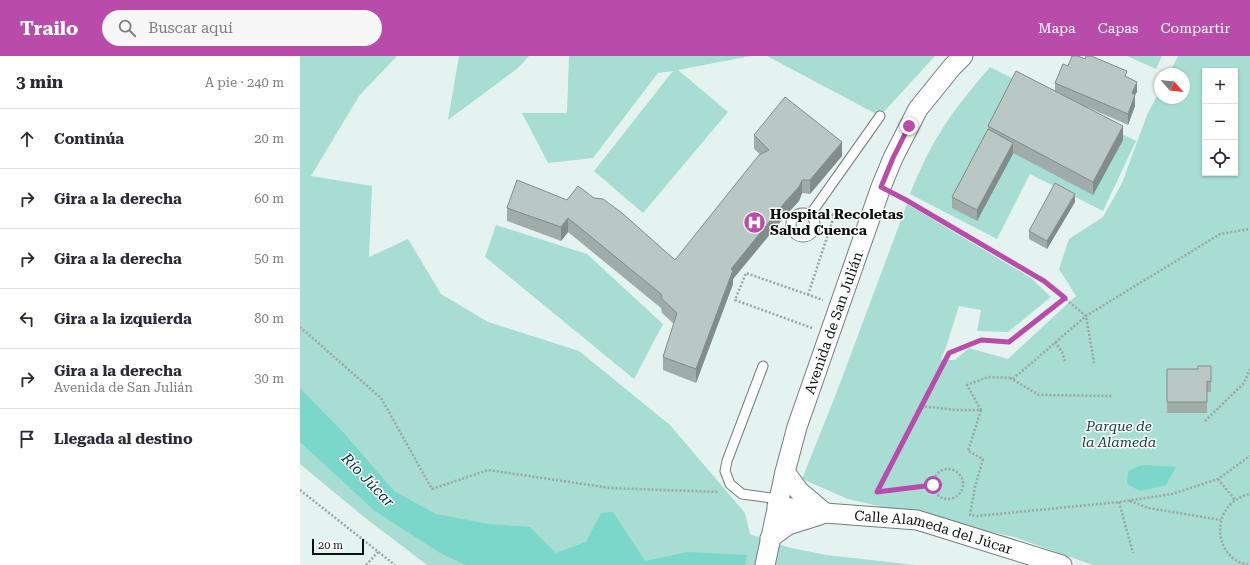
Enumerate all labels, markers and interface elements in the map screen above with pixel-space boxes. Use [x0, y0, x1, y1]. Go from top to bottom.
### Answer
search box [102, 10, 382, 46]
text: Trailo [20, 17, 78, 40]
icon: search [116, 17, 138, 39]
text: Buscar aquí [148, 19, 233, 37]
text: Mapa [1038, 20, 1076, 36]
text: Capas [1098, 20, 1139, 36]
text: Compartir [1161, 20, 1230, 36]
north arrow [1154, 68, 1190, 104]
map controls [1202, 68, 1238, 176]
button: + [1202, 68, 1238, 104]
text: 3 min [16, 72, 63, 92]
text: A pie · 240 m [205, 75, 284, 90]
button: − [1202, 104, 1238, 140]
route end [900, 117, 918, 135]
icon: ahead [16, 128, 38, 150]
text: Continúa [54, 130, 124, 148]
text: 20 m [254, 131, 284, 146]
button: locate [1202, 140, 1238, 176]
icon: right [16, 188, 38, 210]
text: Gira a la derecha [54, 190, 182, 208]
text: 60 m [254, 191, 284, 206]
place label: Hospital Recoletas Salud Cuenca [770, 206, 903, 238]
hospital icon: Hospital Recoletas Salud Cuenca [742, 209, 768, 235]
icon: right [16, 248, 38, 270]
text: Gira a la derecha [54, 250, 182, 268]
street label: Avenida de San Julián [801, 250, 866, 396]
text: 50 m [254, 251, 284, 266]
icon: left [16, 308, 38, 330]
text: Gira a la izquierda [54, 310, 192, 328]
text: 80 m [254, 311, 284, 326]
text: Gira a la derecha [54, 362, 182, 380]
icon: right [16, 368, 38, 390]
text: 30 m [254, 371, 284, 386]
text: Avenida de San Julián [54, 380, 193, 395]
park label: Parque de la Alameda [1082, 418, 1156, 450]
icon: arrive [16, 428, 38, 450]
text: Llegada al destino [54, 430, 193, 448]
water label: Río Júcar [337, 449, 399, 511]
route start [924, 476, 942, 494]
street label: Calle Alameda del Júcar [854, 507, 1014, 557]
scale bar [312, 537, 364, 556]
text: 20 m [318, 539, 343, 552]

